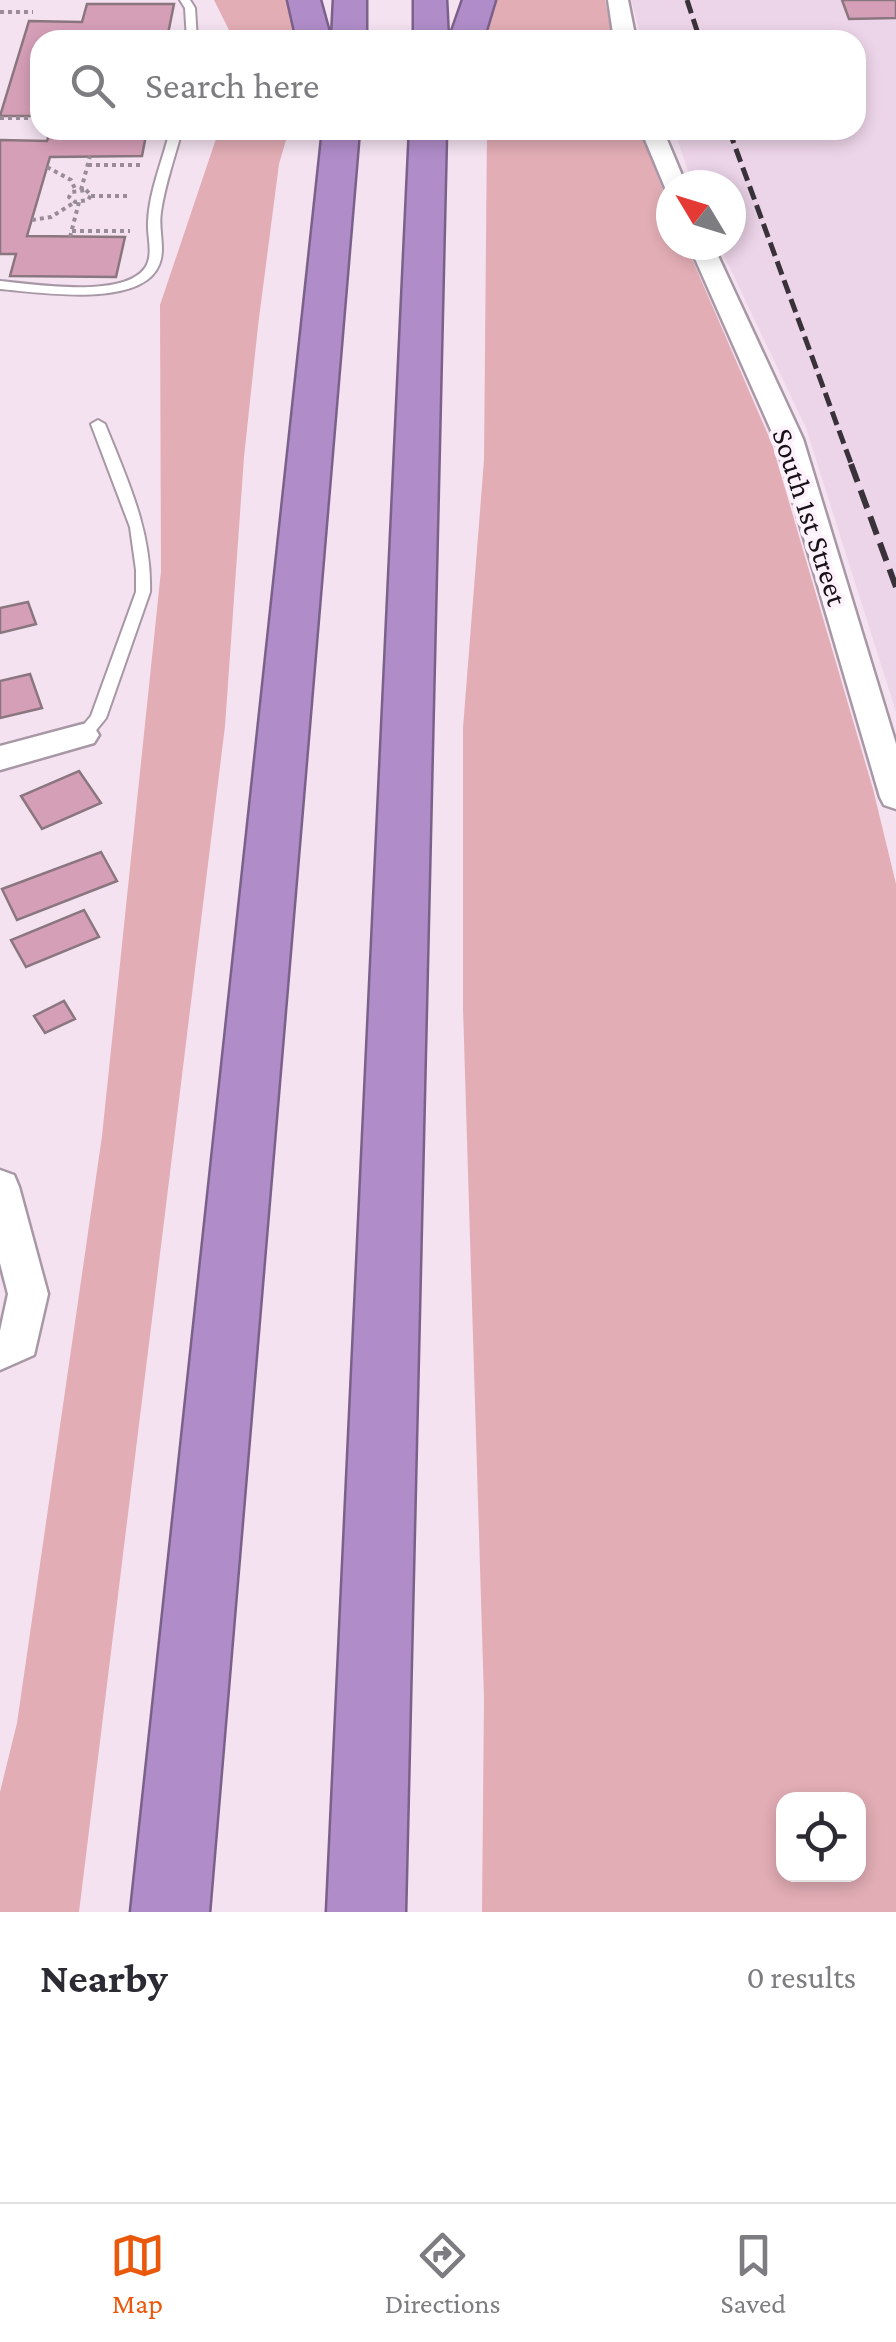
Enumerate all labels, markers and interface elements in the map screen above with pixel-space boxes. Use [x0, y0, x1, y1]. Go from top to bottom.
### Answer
search box [30, 30, 866, 140]
icon: search [65, 58, 120, 113]
text: Search here [145, 64, 319, 106]
north arrow [656, 170, 746, 260]
street label: South 1st Street [766, 424, 855, 610]
map controls [776, 1792, 866, 1882]
button: locate [776, 1792, 866, 1882]
text: Nearby [40, 1954, 168, 2001]
text: 0 results [746, 1959, 856, 1995]
tab: Map [110, 2228, 165, 2319]
tab: Directions [385, 2228, 501, 2319]
tab: Saved [720, 2228, 786, 2319]

